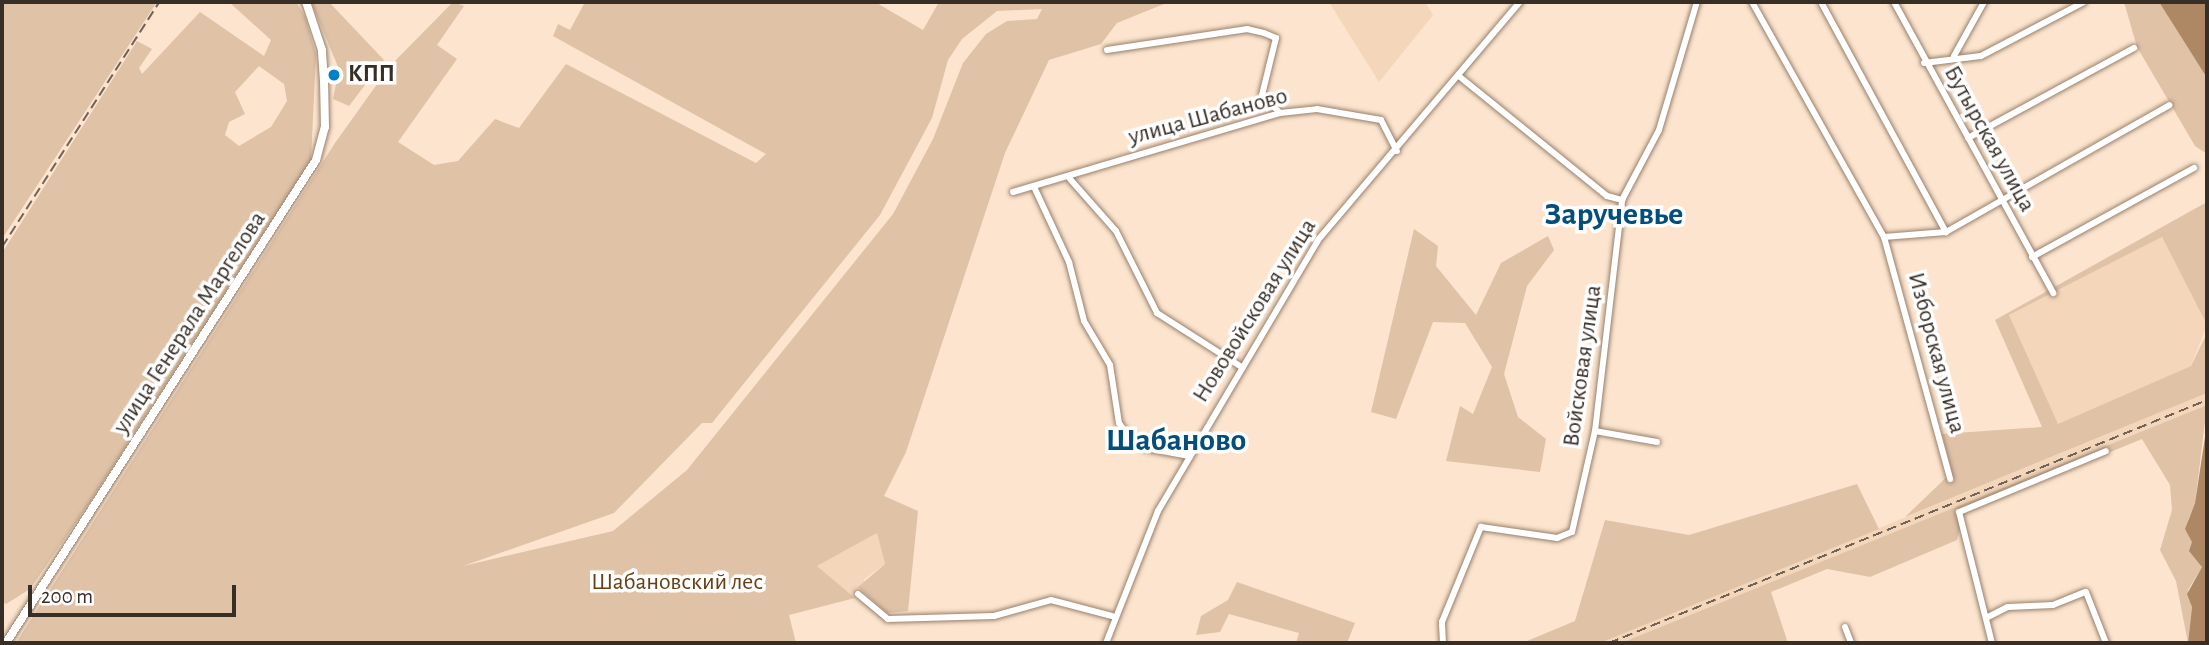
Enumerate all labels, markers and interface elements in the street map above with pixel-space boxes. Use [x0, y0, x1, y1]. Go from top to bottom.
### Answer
place label: КПП [348, 61, 395, 89]
street label: Бутырская улица [1937, 61, 2041, 217]
marker: КПП [326, 67, 342, 83]
street label: улица Шабаново [1125, 82, 1291, 152]
district label: Заручевье [1545, 195, 1683, 233]
street label: улица Генерала Маргелова [107, 206, 273, 440]
street label: Нововойсковая улица [1187, 214, 1323, 408]
street label: Изборская улица [1901, 269, 1971, 437]
street label: Войсковая улица [1557, 283, 1609, 449]
district label: Шабаново [1106, 421, 1246, 459]
park label: Шабановский лес [591, 569, 763, 597]
scale bar [32, 572, 240, 616]
text: 200 m [41, 586, 93, 607]

